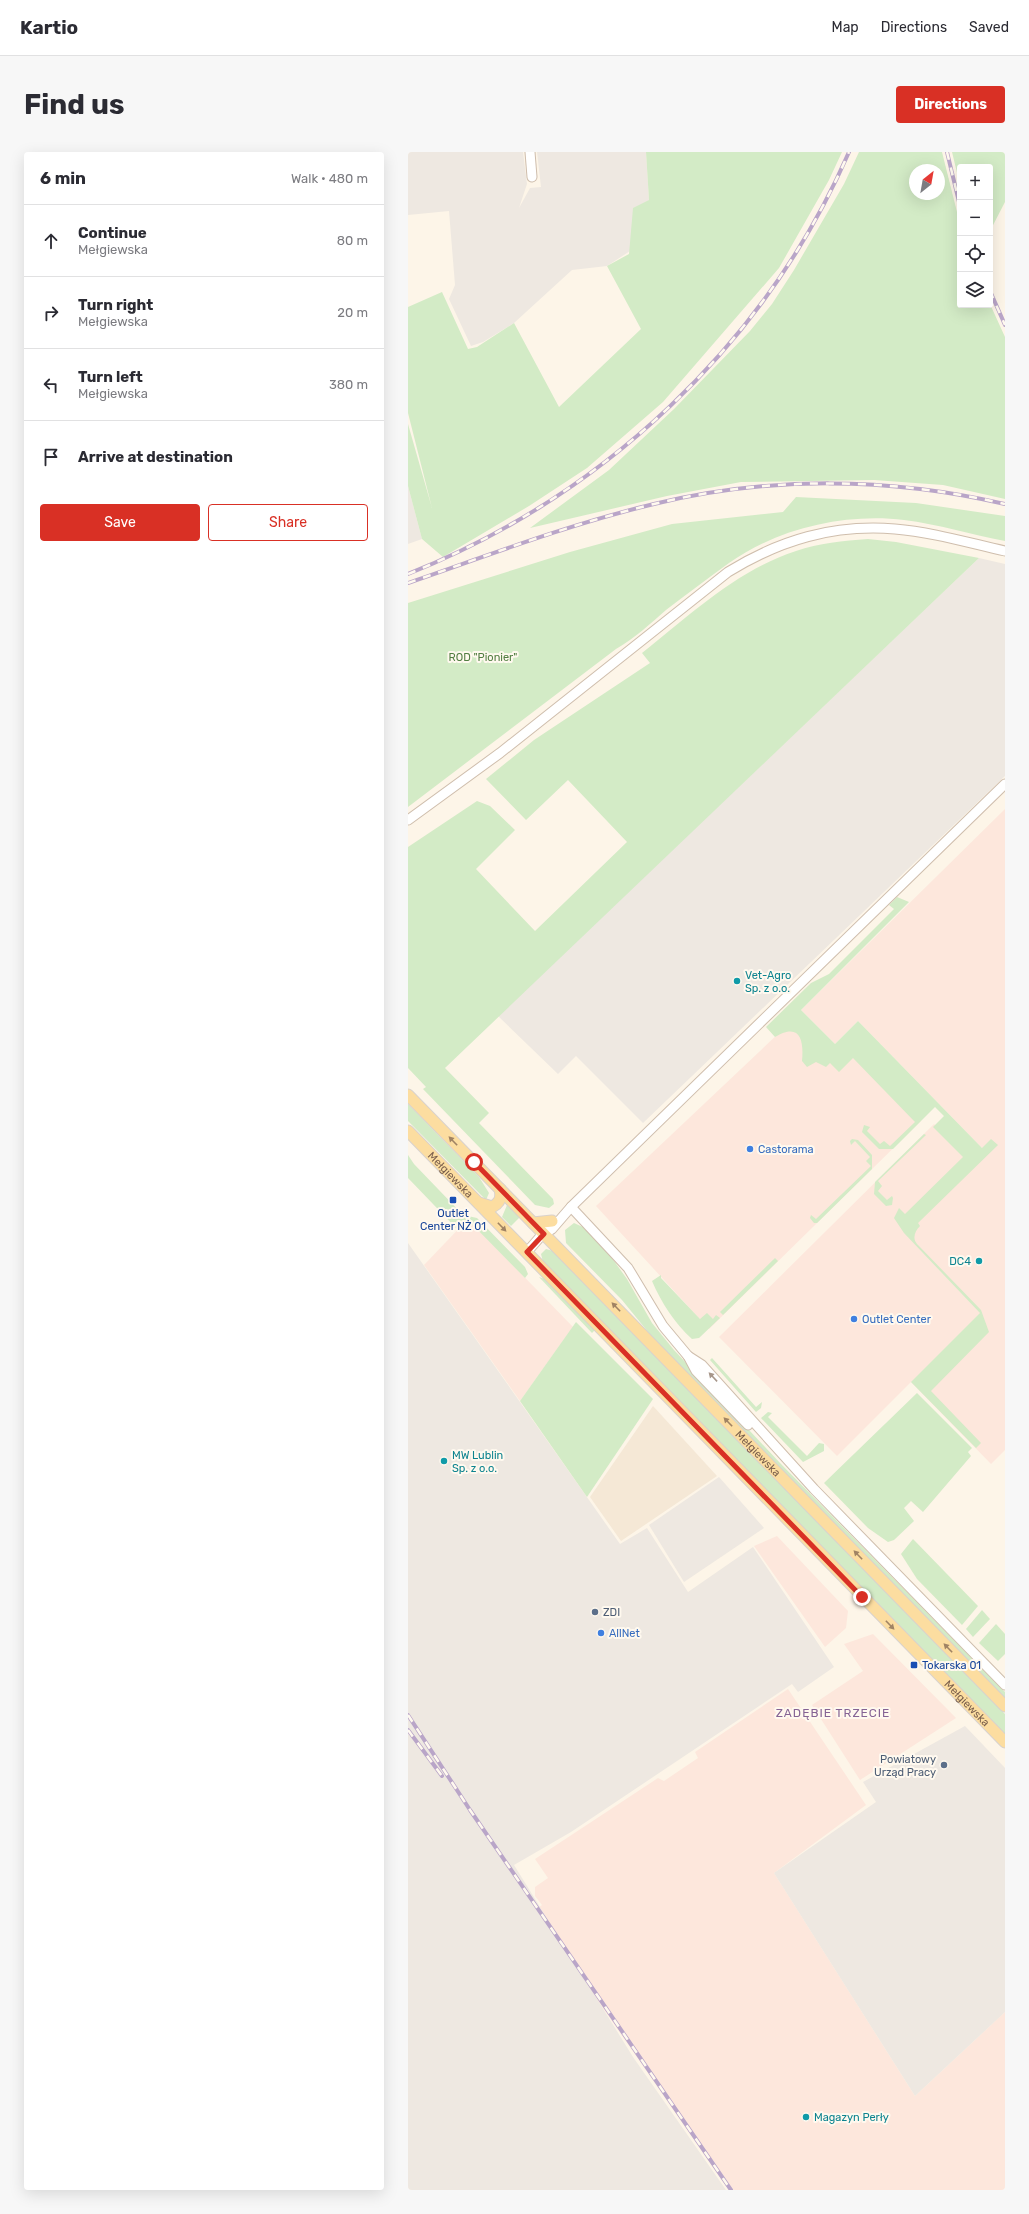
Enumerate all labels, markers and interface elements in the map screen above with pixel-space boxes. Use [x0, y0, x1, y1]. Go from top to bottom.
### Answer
text: Kartio [20, 16, 78, 39]
text: Map [832, 19, 859, 36]
text: Directions [881, 19, 947, 36]
text: Saved [969, 19, 1009, 36]
button: Directions [896, 86, 1005, 123]
text: Find us [24, 88, 124, 121]
north arrow [909, 164, 945, 200]
map controls [957, 164, 993, 308]
button: + [957, 164, 993, 200]
text: 6 min [40, 168, 86, 188]
text: Walk · 480 m [291, 171, 368, 186]
button: − [957, 200, 993, 236]
text: Continue [78, 224, 147, 242]
icon: ahead [40, 230, 62, 252]
text: 80 m [337, 233, 368, 248]
button: locate [957, 236, 993, 272]
text: Mełgiewska [78, 242, 148, 257]
button: layers [957, 272, 993, 308]
text: Turn right [78, 296, 153, 314]
icon: right [40, 302, 62, 324]
text: 20 m [337, 305, 368, 320]
text: Mełgiewska [78, 314, 148, 329]
text: Turn left [78, 368, 143, 386]
icon: left [40, 374, 62, 396]
text: 380 m [329, 377, 368, 392]
text: Mełgiewska [78, 386, 148, 401]
icon: arrive [40, 446, 62, 468]
text: Arrive at destination [78, 448, 233, 466]
button: Save [40, 504, 200, 541]
button: Share [208, 504, 368, 541]
park label: ROD "Pionier" [449, 651, 517, 664]
place label: Vet-Agro Sp. z o.o. [745, 969, 791, 995]
marker: Vet-Agro Sp. z o.o. [732, 976, 742, 986]
one-way arrow [448, 1136, 458, 1146]
place label: Castorama [758, 1143, 814, 1156]
marker: Castorama [745, 1144, 755, 1154]
street label: Mełgiewska [425, 1149, 476, 1200]
route start [465, 1153, 483, 1171]
marker: Outlet Center NŻ 01 [448, 1195, 458, 1205]
place label: Outlet Center NŻ 01 [420, 1207, 486, 1233]
one-way arrow [498, 1222, 507, 1232]
place label: DC4 [949, 1255, 971, 1268]
marker: DC4 [974, 1256, 984, 1266]
one-way arrow [611, 1302, 621, 1312]
place label: Outlet Center [862, 1313, 932, 1326]
marker: Outlet Center [849, 1314, 859, 1324]
one-way arrow [709, 1372, 718, 1381]
one-way arrow [723, 1417, 733, 1427]
street label: Mełgiewska [733, 1428, 783, 1479]
place label: MW Lublin Sp. z o.o. [452, 1449, 503, 1475]
marker: MW Lublin Sp. z o.o. [439, 1456, 449, 1466]
one-way arrow [853, 1550, 863, 1560]
route end [853, 1588, 871, 1606]
place label: ZDI [603, 1606, 620, 1619]
marker: ZDI [590, 1607, 600, 1617]
one-way arrow [885, 1620, 894, 1630]
place label: AllNet [609, 1627, 640, 1640]
marker: AllNet [596, 1628, 606, 1638]
one-way arrow [944, 1643, 953, 1653]
place label: Tokarska 01 [922, 1659, 981, 1672]
marker: Tokarska 01 [909, 1660, 919, 1670]
street label: Mełgiewska [942, 1677, 992, 1729]
district label: ZADĘBIE TRZECIE [776, 1706, 890, 1720]
place label: Powiatowy Urząd Pracy [874, 1753, 936, 1779]
marker: Powiatowy Urząd Pracy [939, 1760, 949, 1770]
place label: Magazyn Perły [814, 2111, 889, 2124]
marker: Magazyn Perły [801, 2112, 811, 2122]

